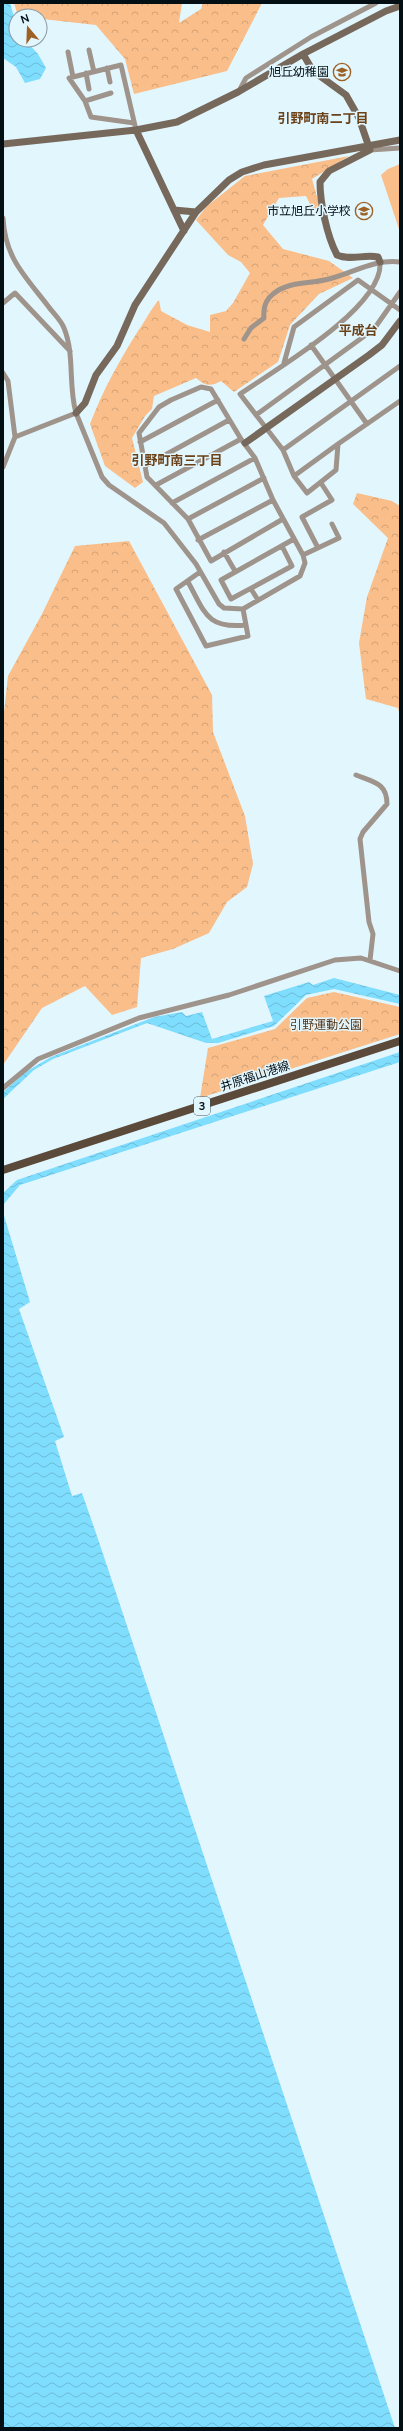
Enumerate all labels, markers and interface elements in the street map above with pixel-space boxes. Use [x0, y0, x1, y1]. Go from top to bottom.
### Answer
north arrow [8, 8, 48, 48]
text: N [19, 11, 31, 27]
school or university icon: 旭丘幼稚園 [332, 62, 352, 82]
place label: 旭丘幼稚園 [269, 64, 329, 80]
district label: 引野町南二丁目 [277, 110, 369, 128]
school or university icon: 市立旭丘小学校 [354, 201, 374, 221]
place label: 市立旭丘小学校 [267, 203, 351, 219]
district label: 平成台 [338, 322, 378, 340]
district label: 引野町南三丁目 [131, 452, 223, 470]
park label: 引野運動公園 [290, 1017, 362, 1033]
street label: 井原福山港線 [218, 1057, 292, 1095]
road number: 3 [194, 1097, 210, 1115]

